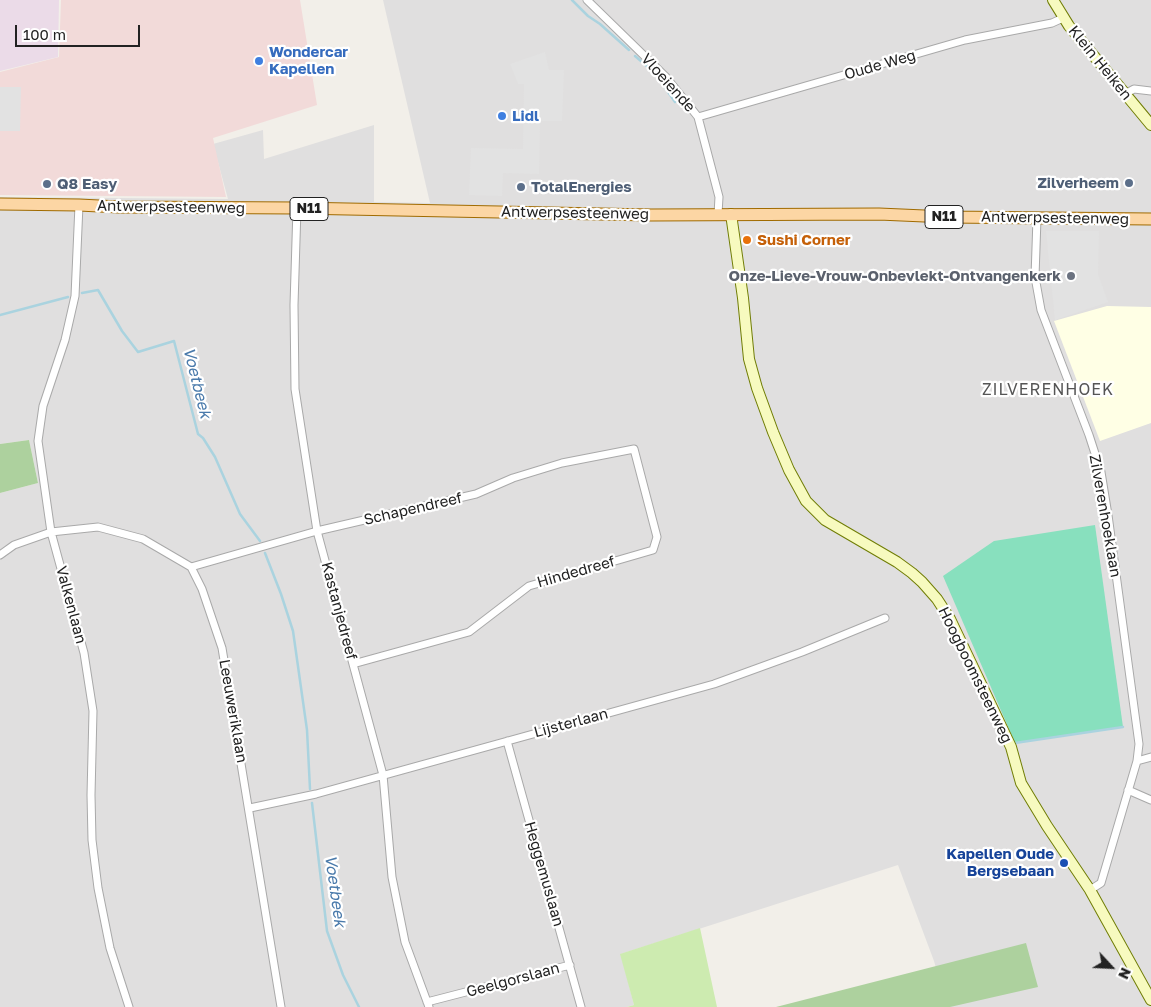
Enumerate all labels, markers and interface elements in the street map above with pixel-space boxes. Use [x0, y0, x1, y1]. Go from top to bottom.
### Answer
scale bar [18, 15, 142, 47]
street label: Klein Heiken [1064, 22, 1136, 104]
text: 100 m [23, 25, 66, 43]
place label: Wondercar Kapellen [269, 43, 348, 78]
street label: Oude Weg [842, 46, 918, 84]
street label: Vloeiende [637, 50, 699, 116]
marker: Wondercar Kapellen [253, 55, 265, 67]
place label: Lidl [512, 107, 539, 125]
marker: Lidl [496, 110, 508, 122]
place label: Zilverheem [1037, 174, 1119, 192]
place label: Q8 Easy [57, 175, 117, 193]
marker: Zilverheem [1123, 177, 1135, 189]
marker: Q8 Easy [41, 178, 53, 190]
place label: TotalEnergies [531, 178, 632, 196]
marker: TotalEnergies [515, 181, 527, 193]
street label: Antwerpsesteenweg [97, 197, 245, 217]
road number: N11 [290, 198, 328, 220]
street label: Antwerpsesteenweg [501, 203, 649, 223]
road number: N11 [925, 206, 963, 228]
street label: Antwerpsesteenweg [981, 208, 1129, 228]
place label: Sushi Corner [757, 231, 851, 249]
marker: Sushi Corner [741, 234, 753, 246]
place label: Onze-Lieve-Vrouw-Onbevlekt-Ontvangenkerk [729, 267, 1061, 285]
marker: Onze-Lieve-Vrouw-Onbevlekt-Ontvangenkerk [1065, 270, 1077, 282]
water label: Voetbeek [179, 346, 215, 420]
district label: ZILVERENHOEK [980, 380, 1116, 400]
street label: Zilverenhoeklaan [1085, 453, 1125, 579]
street label: Schapendreef [362, 489, 464, 529]
street label: Hindedreef [535, 552, 617, 592]
street label: Kastanjedreef [317, 560, 361, 662]
street label: Valkenlaan [52, 564, 90, 646]
street label: Hoogboomsteenweg [934, 604, 1016, 746]
street label: Leeuweriklaan [215, 658, 251, 764]
street label: Lijsterlaan [532, 704, 610, 742]
street label: Heggemuslaan [520, 819, 568, 929]
place label: Kapellen Oude Bergsebaan [946, 845, 1054, 880]
water label: Voetbeek [320, 854, 350, 928]
marker: Kapellen Oude Bergsebaan [1058, 857, 1070, 869]
north arrow [1086, 942, 1136, 992]
street label: Geelgorslaan [464, 959, 562, 1001]
text: N [1115, 965, 1135, 982]

